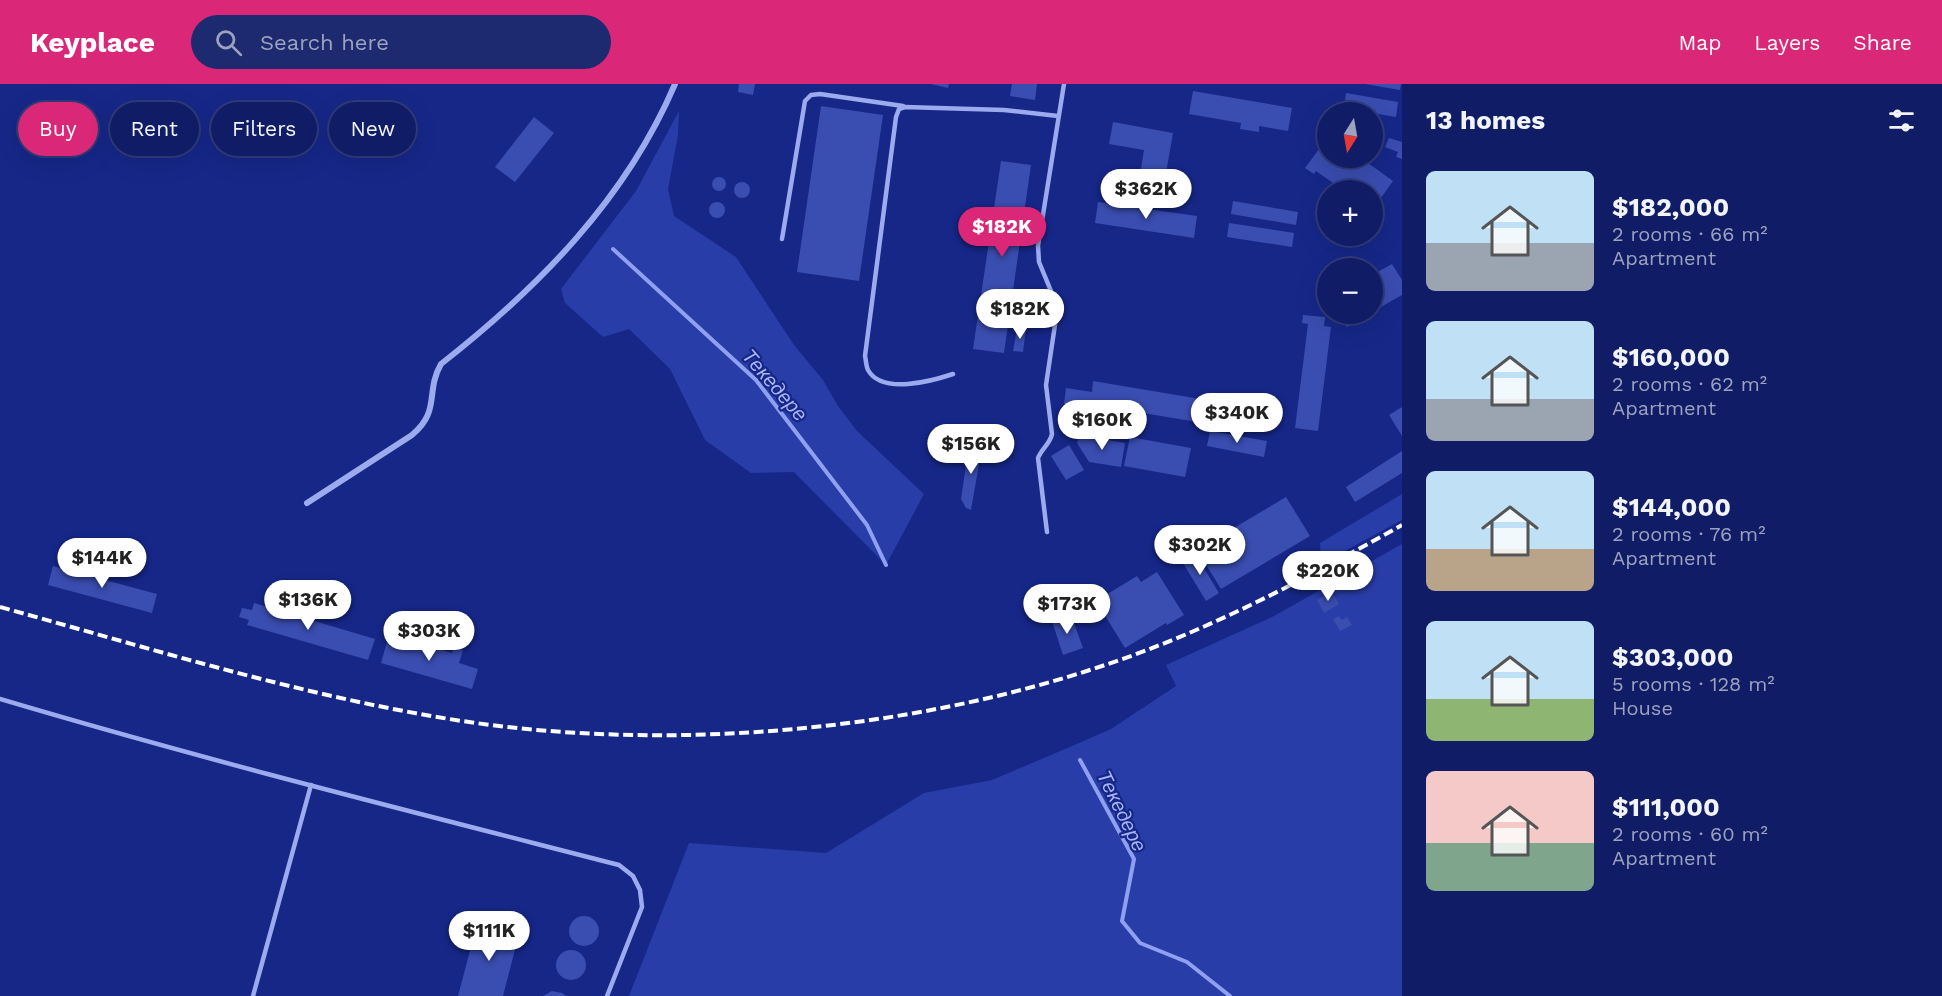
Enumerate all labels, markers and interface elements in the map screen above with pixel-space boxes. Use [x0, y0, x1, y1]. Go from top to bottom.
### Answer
search box [191, 15, 611, 69]
text: Keyplace [30, 26, 155, 59]
icon: search [212, 26, 245, 59]
text: Search here [260, 30, 389, 55]
text: Map [1678, 30, 1721, 55]
text: Layers [1754, 30, 1820, 55]
text: Share [1853, 30, 1912, 55]
chip: Buy [18, 102, 98, 156]
chip: Rent [110, 102, 199, 156]
chip: Filters [211, 102, 317, 156]
chip: New [329, 102, 416, 156]
north arrow [1317, 102, 1383, 168]
map controls [1317, 102, 1383, 324]
icon: filters [1885, 104, 1918, 137]
text: 13 homes [1426, 105, 1545, 135]
pin: $362K [1104, 169, 1188, 220]
text: $362K [1115, 176, 1177, 200]
button: + [1317, 180, 1383, 246]
text: $182,000 [1612, 192, 1729, 222]
icon: home [1474, 195, 1546, 267]
pin: $182K [960, 207, 1044, 258]
text: $182K [972, 214, 1032, 238]
text: 2 rooms · 66 m² [1612, 222, 1768, 246]
text: Apartment [1612, 246, 1716, 270]
button: − [1317, 258, 1383, 324]
pin: $182K [978, 289, 1062, 340]
text: $182K [990, 296, 1050, 320]
text: $160,000 [1612, 342, 1730, 372]
water label: Текедере [737, 344, 813, 426]
icon: home [1474, 345, 1546, 417]
text: 2 rooms · 62 m² [1612, 372, 1767, 396]
pin: $340K [1195, 393, 1279, 444]
text: Apartment [1612, 396, 1716, 420]
pin: $160K [1060, 400, 1144, 451]
text: $340K [1205, 400, 1269, 424]
text: $160K [1072, 407, 1132, 431]
pin: $156K [929, 424, 1013, 475]
text: $156K [941, 431, 1001, 455]
text: $144,000 [1612, 492, 1731, 522]
icon: home [1474, 495, 1546, 567]
text: 2 rooms · 76 m² [1612, 522, 1765, 546]
pin: $302K [1158, 525, 1242, 576]
text: $302K [1168, 532, 1232, 556]
pin: $144K [60, 538, 144, 589]
text: $144K [71, 545, 133, 569]
text: Apartment [1612, 546, 1716, 570]
pin: $220K [1286, 551, 1370, 602]
text: $220K [1296, 558, 1360, 582]
pin: $136K [266, 580, 350, 631]
pin: $173K [1025, 584, 1109, 635]
text: $136K [278, 587, 338, 611]
text: $173K [1037, 591, 1097, 615]
pin: $303K [387, 611, 471, 662]
text: $303K [397, 618, 461, 642]
text: $303,000 [1612, 642, 1734, 672]
icon: home [1474, 645, 1546, 717]
text: 5 rooms · 128 m² [1612, 672, 1775, 696]
text: House [1612, 696, 1673, 720]
water label: Текедере [1092, 766, 1152, 856]
text: $111,000 [1612, 792, 1720, 822]
icon: home [1474, 795, 1546, 867]
text: 2 rooms · 60 m² [1612, 822, 1768, 846]
text: Apartment [1612, 846, 1716, 870]
pin: $111K [447, 911, 531, 962]
text: $111K [463, 918, 515, 942]

